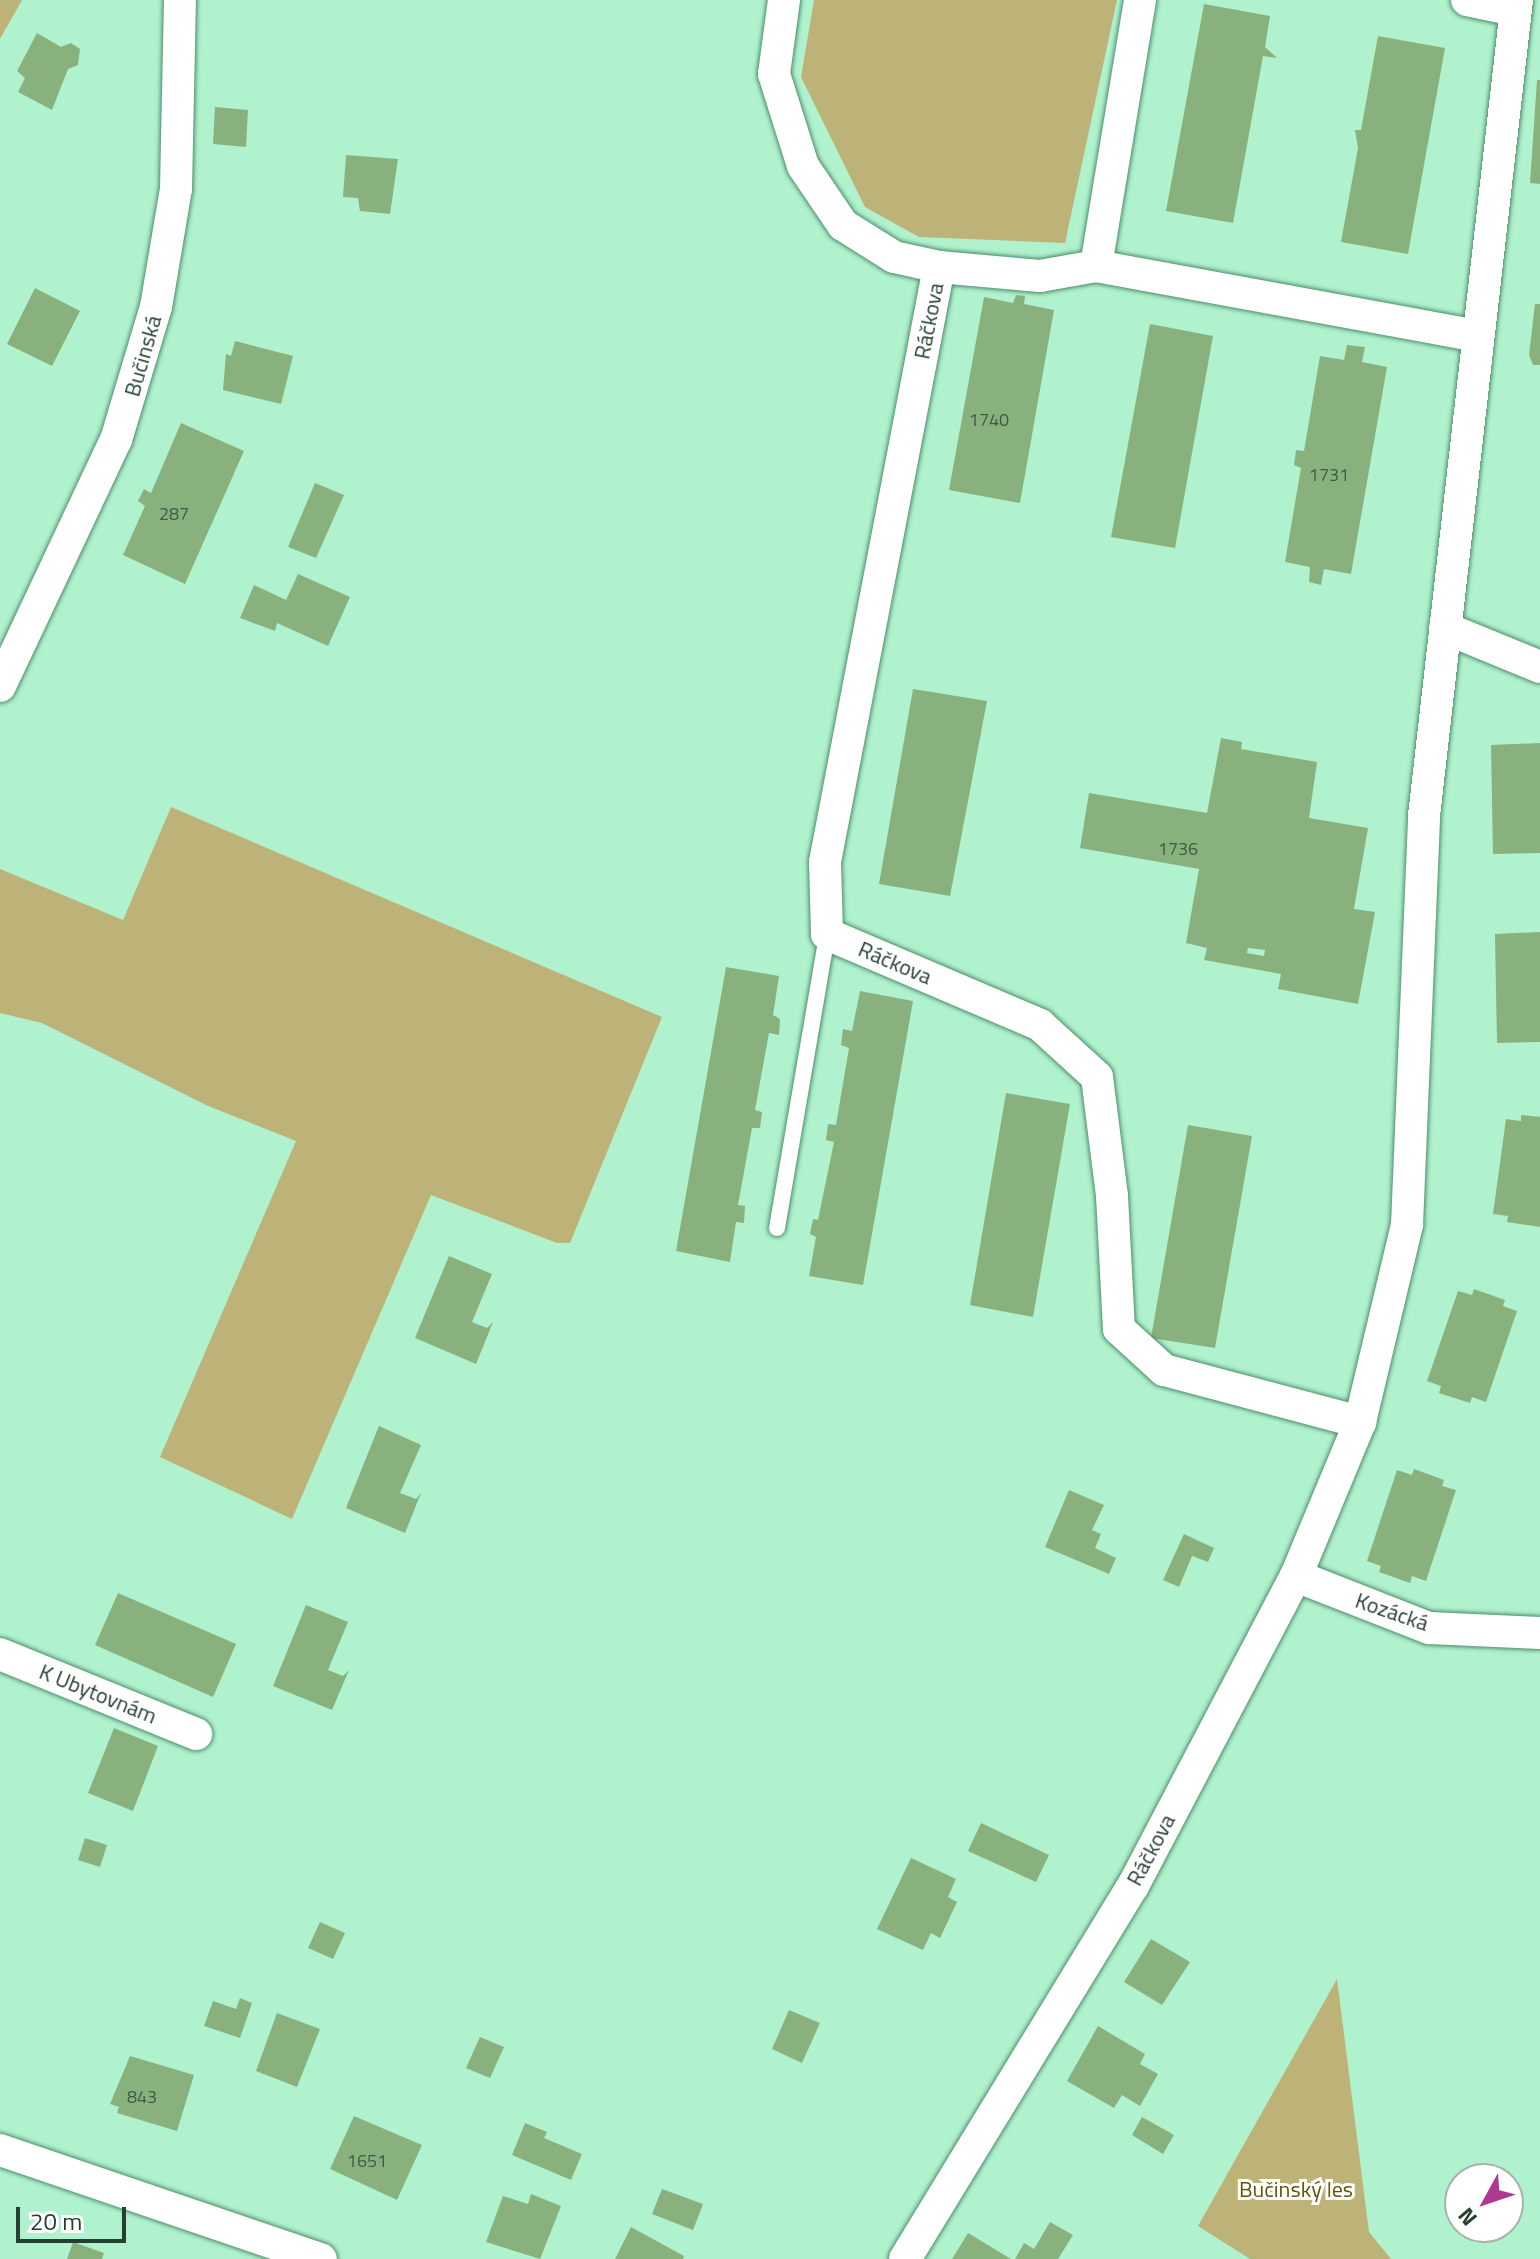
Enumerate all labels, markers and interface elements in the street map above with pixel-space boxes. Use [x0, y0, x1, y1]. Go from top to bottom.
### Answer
street label: Ráčkova [909, 281, 949, 361]
street label: Bučinská [119, 312, 167, 400]
house number: 1740 [969, 409, 1009, 431]
house number: 1731 [1309, 464, 1349, 486]
house number: 287 [159, 503, 189, 525]
house number: 1736 [1158, 838, 1198, 860]
street label: Ráčkova [854, 936, 936, 990]
street label: Kozácká [1352, 1587, 1432, 1637]
street label: K Ubytovnám [35, 1658, 161, 1730]
street label: Ráčkova [1121, 1810, 1181, 1890]
house number: 843 [127, 2086, 157, 2108]
house number: 1651 [347, 2150, 387, 2172]
north arrow [1444, 2163, 1524, 2243]
park label: Bučinský les [1239, 2177, 1353, 2203]
scale bar [20, 2191, 130, 2241]
text: N [1449, 2200, 1485, 2234]
text: 20 m [30, 2203, 82, 2239]

